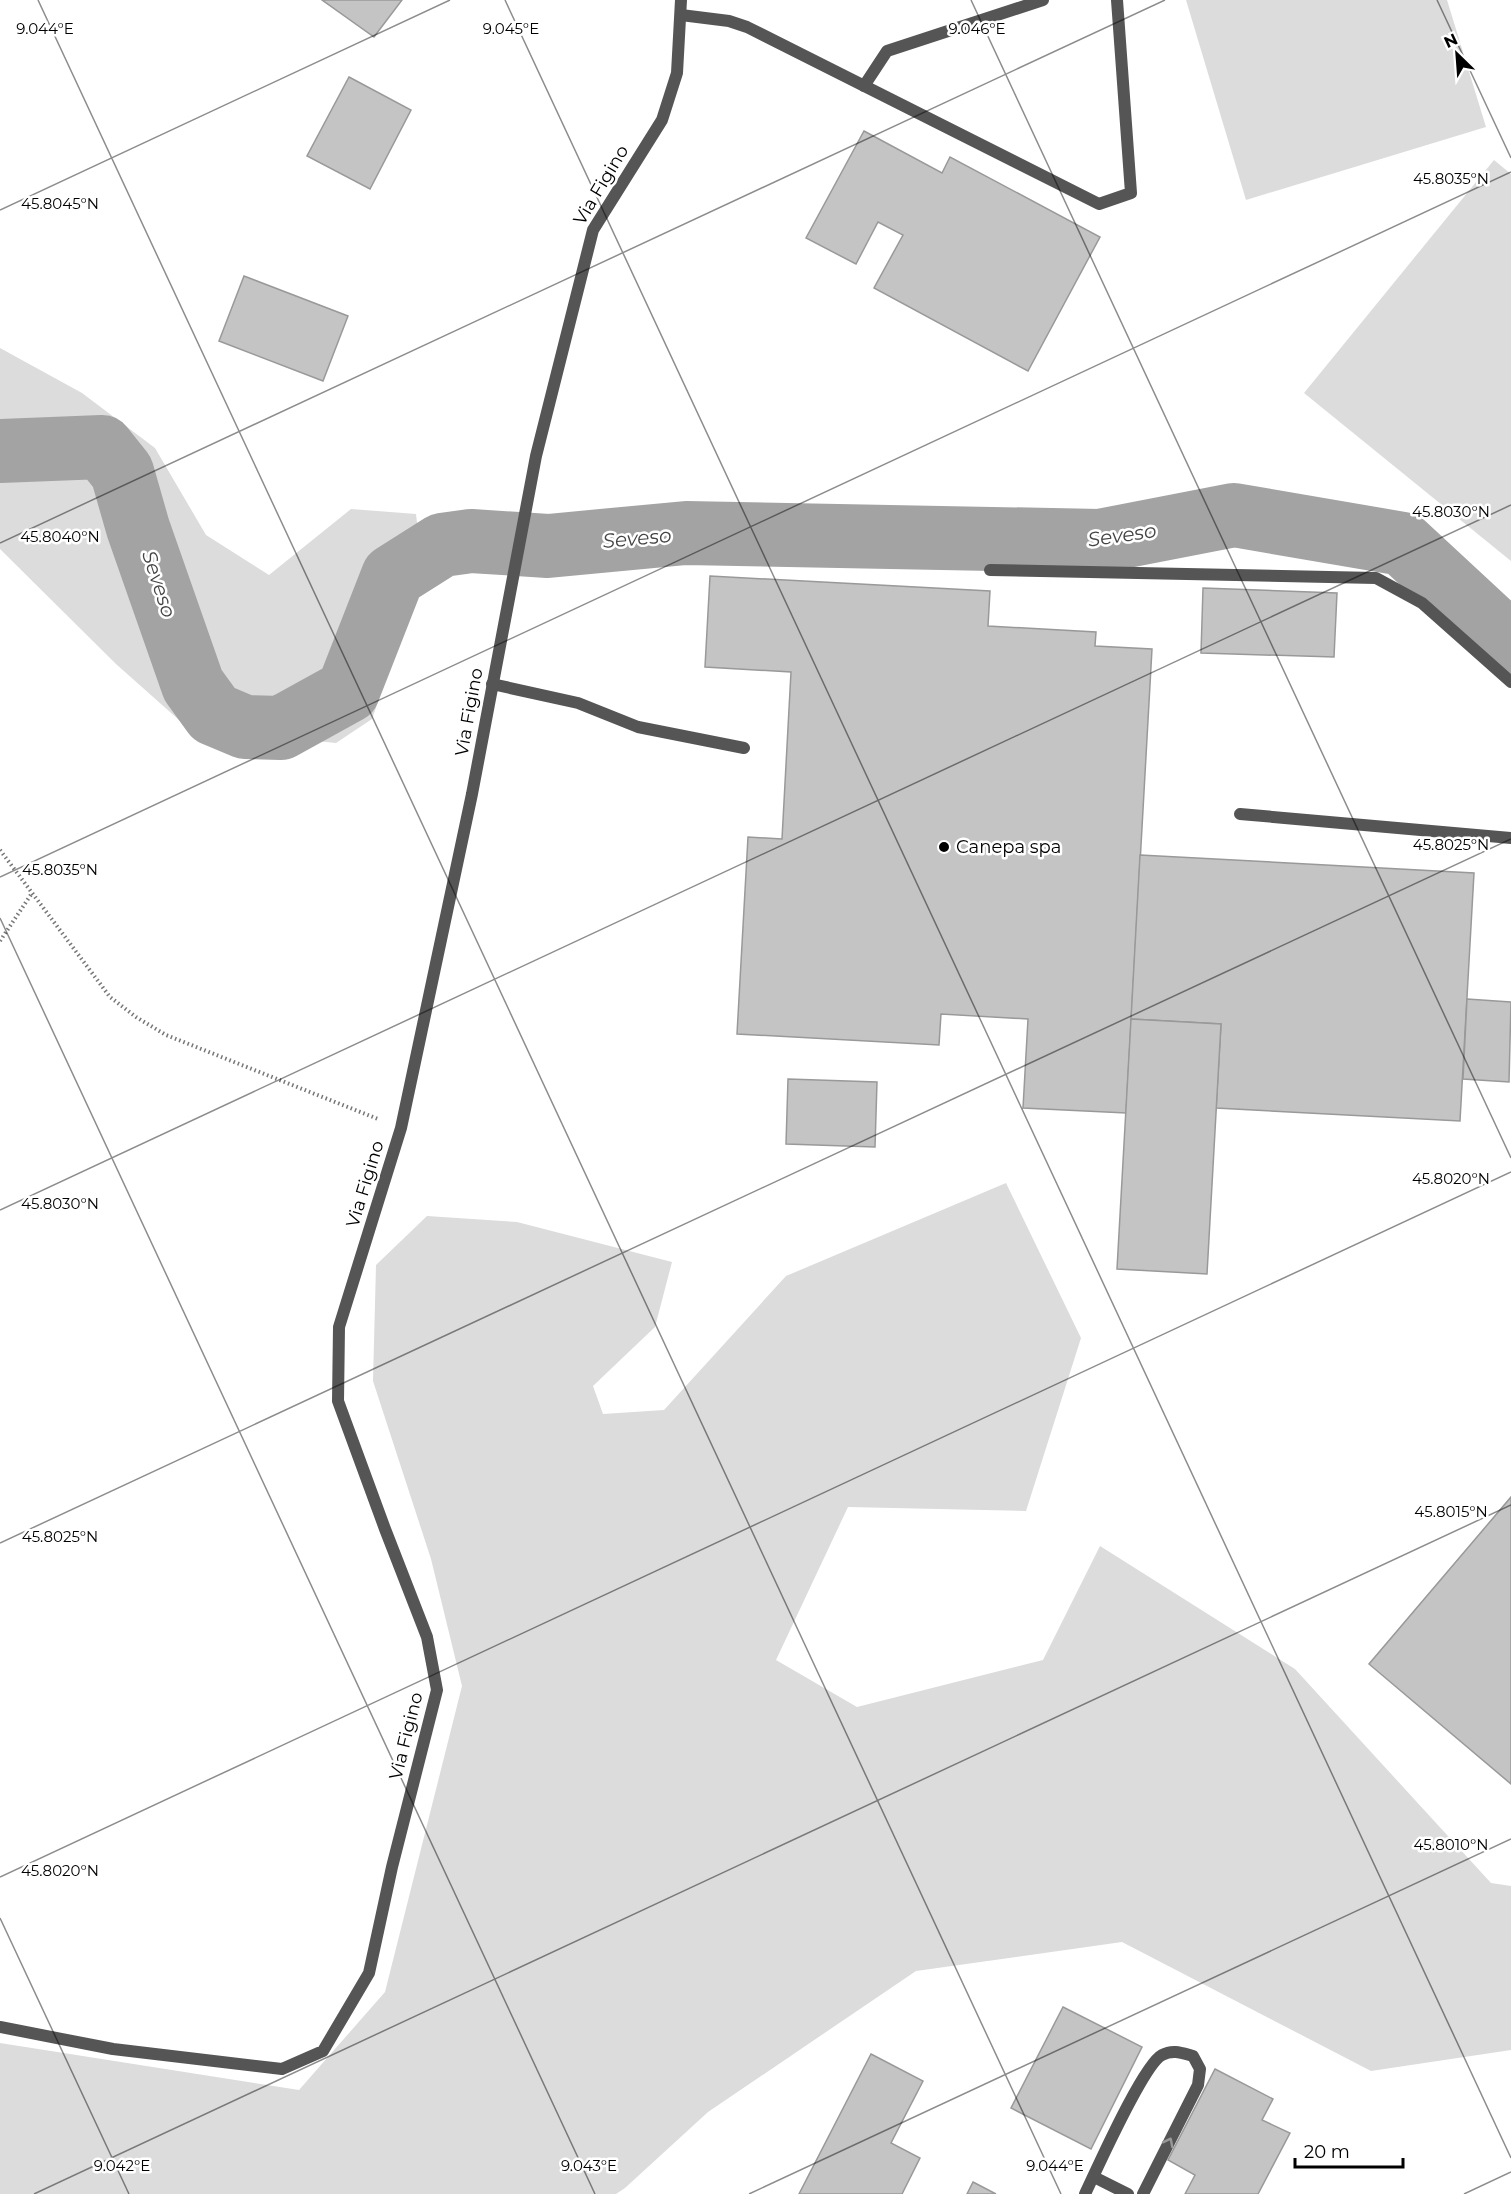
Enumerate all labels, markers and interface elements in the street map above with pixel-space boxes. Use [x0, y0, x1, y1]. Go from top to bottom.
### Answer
text: 9.044°E [16, 19, 74, 38]
text: 9.045°E [483, 19, 539, 38]
text: 9.046°E [949, 19, 1005, 38]
north arrow [1427, 24, 1487, 84]
text: N [1441, 30, 1461, 52]
street label: Via Figino [569, 141, 633, 229]
text: 45.8035°N [1413, 169, 1489, 188]
text: 45.8045°N [21, 194, 99, 213]
text: 45.8030°N [1412, 502, 1490, 521]
water label: Seveso [1086, 518, 1158, 552]
water label: Seveso [602, 523, 672, 553]
text: 45.8040°N [20, 527, 100, 546]
water label: Seveso [137, 547, 181, 621]
street label: Via Figino [450, 666, 488, 758]
text: 45.8025°N [1413, 835, 1489, 854]
place label: Canepa spa [956, 836, 1061, 858]
marker: Canepa spa [937, 840, 951, 854]
text: 45.8035°N [22, 860, 98, 879]
street label: Via Figino [341, 1138, 389, 1230]
text: 45.8020°N [1412, 1169, 1490, 1188]
text: 45.8030°N [21, 1194, 99, 1213]
text: 45.8015°N [1414, 1502, 1488, 1521]
text: 45.8025°N [22, 1527, 98, 1546]
street label: Via Figino [385, 1690, 427, 1782]
text: 45.8010°N [1413, 1835, 1489, 1854]
text: 45.8020°N [21, 1861, 99, 1880]
scale bar [1295, 2131, 1403, 2169]
one-way arrow [1162, 2137, 1173, 2148]
text: 20 m [1304, 2141, 1350, 2163]
text: 9.042°E [94, 2156, 150, 2175]
text: 9.043°E [561, 2156, 617, 2175]
text: 9.044°E [1026, 2156, 1084, 2175]

